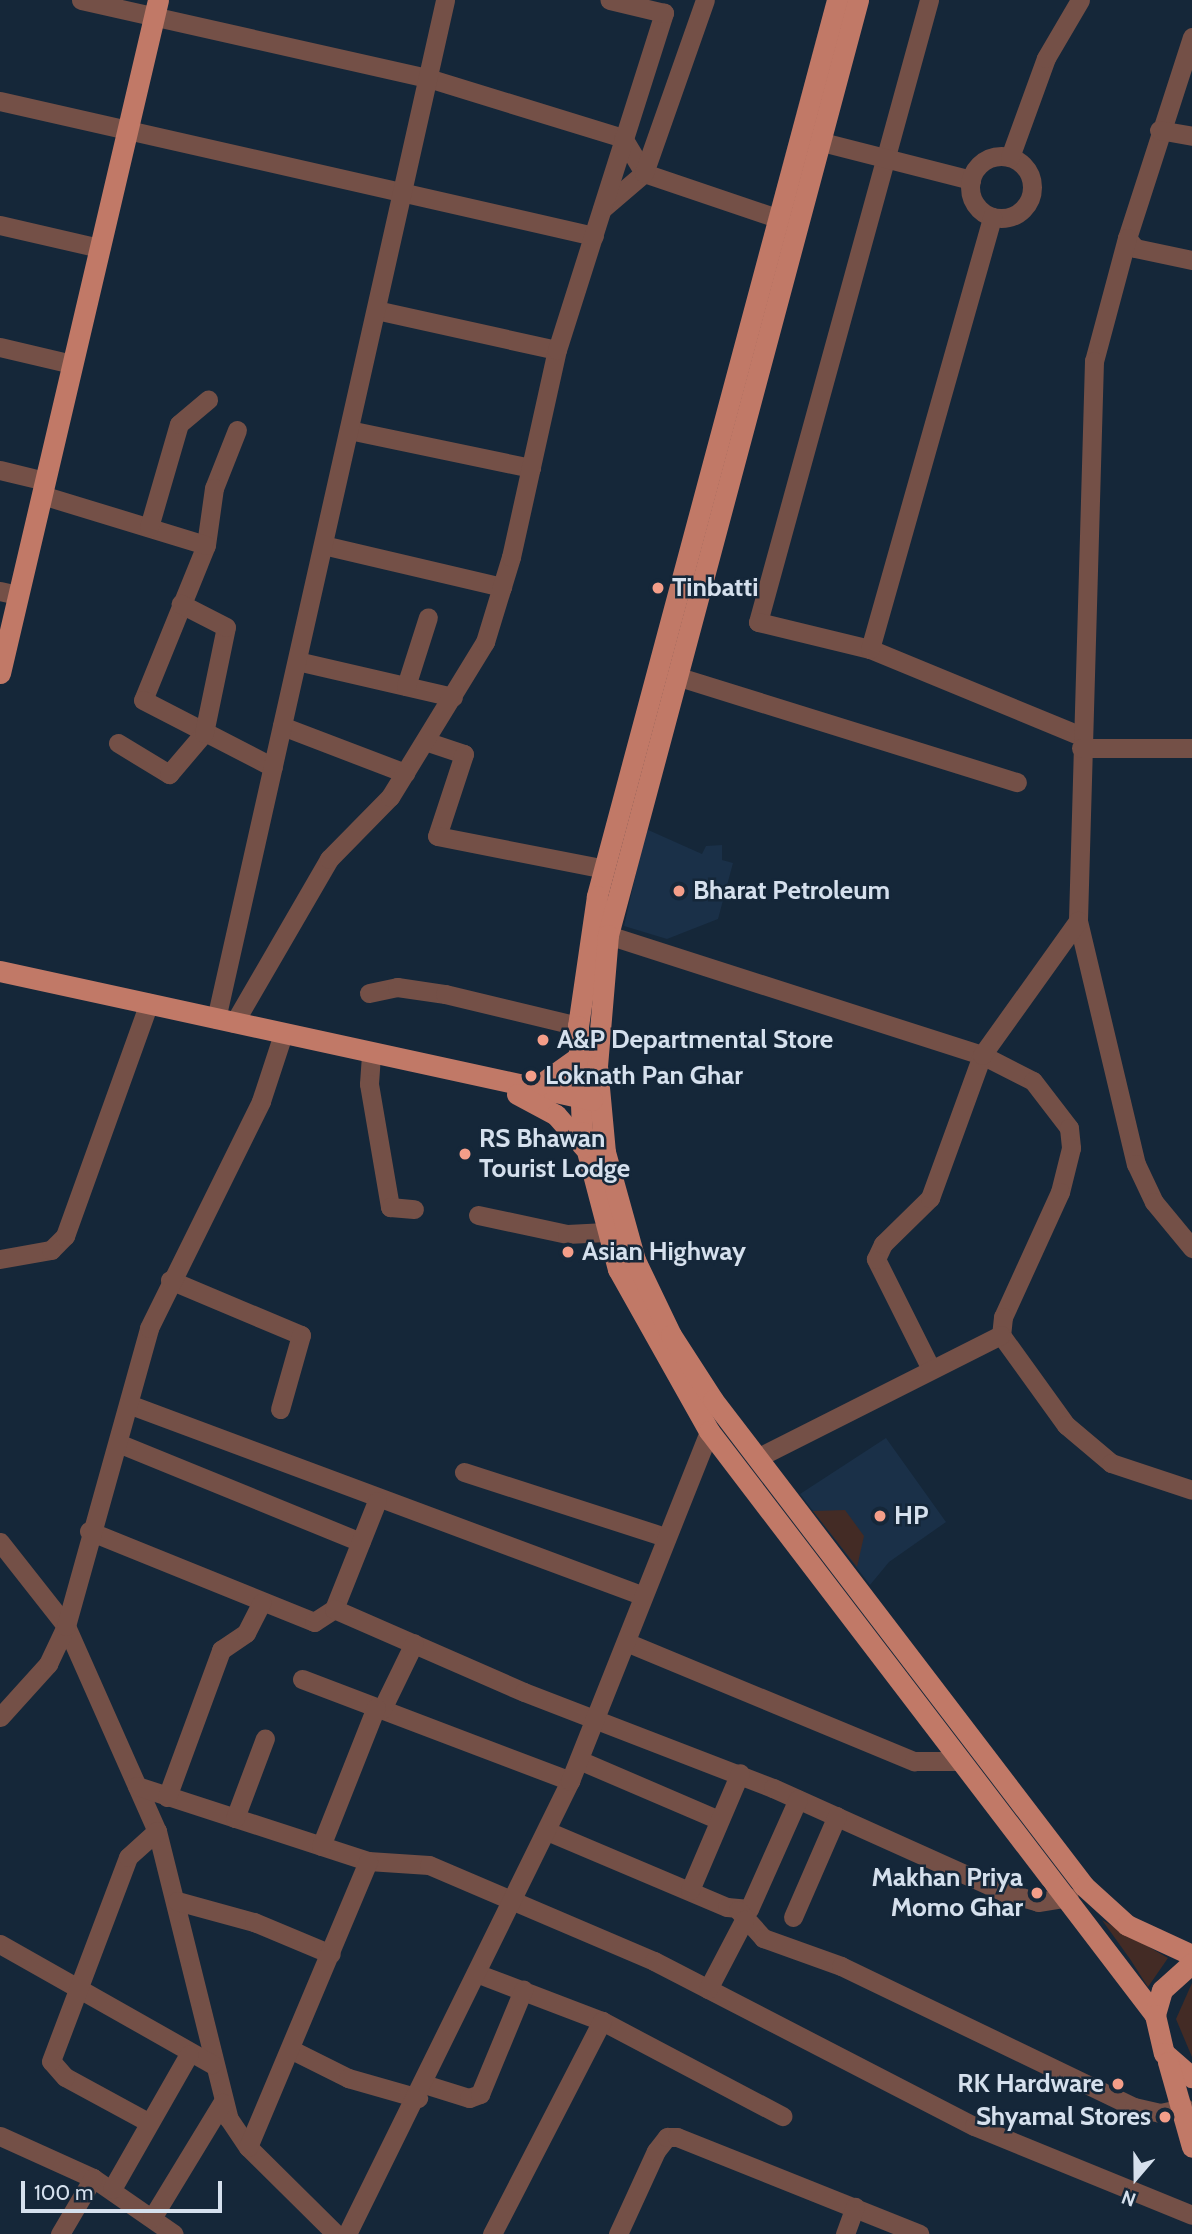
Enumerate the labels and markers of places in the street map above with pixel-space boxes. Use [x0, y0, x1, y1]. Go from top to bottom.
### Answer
place label: Tinbatti [672, 572, 759, 604]
marker: Tinbatti [650, 580, 666, 596]
place label: Bharat Petroleum [693, 875, 890, 907]
marker: Bharat Petroleum [671, 883, 687, 899]
place label: A&P Departmental Store [557, 1024, 833, 1056]
marker: A&P Departmental Store [535, 1032, 551, 1048]
place label: Loknath Pan Ghar [545, 1060, 743, 1092]
marker: Loknath Pan Ghar [523, 1068, 539, 1084]
place label: RS Bhawan Tourist Lodge [479, 1123, 630, 1184]
marker: RS Bhawan Tourist Lodge [457, 1146, 473, 1162]
place label: Asian Highway [582, 1236, 746, 1268]
marker: Asian Highway [560, 1244, 576, 1260]
place label: HP [894, 1500, 928, 1532]
marker: HP [872, 1508, 888, 1524]
place label: Makhan Priya Momo Ghar [872, 1862, 1023, 1924]
marker: Makhan Priya Momo Ghar [1029, 1885, 1045, 1901]
place label: RK Hardware [957, 2068, 1104, 2100]
marker: RK Hardware [1110, 2076, 1126, 2092]
place label: Shyamal Stores [976, 2101, 1151, 2133]
marker: Shyamal Stores [1157, 2109, 1173, 2125]

